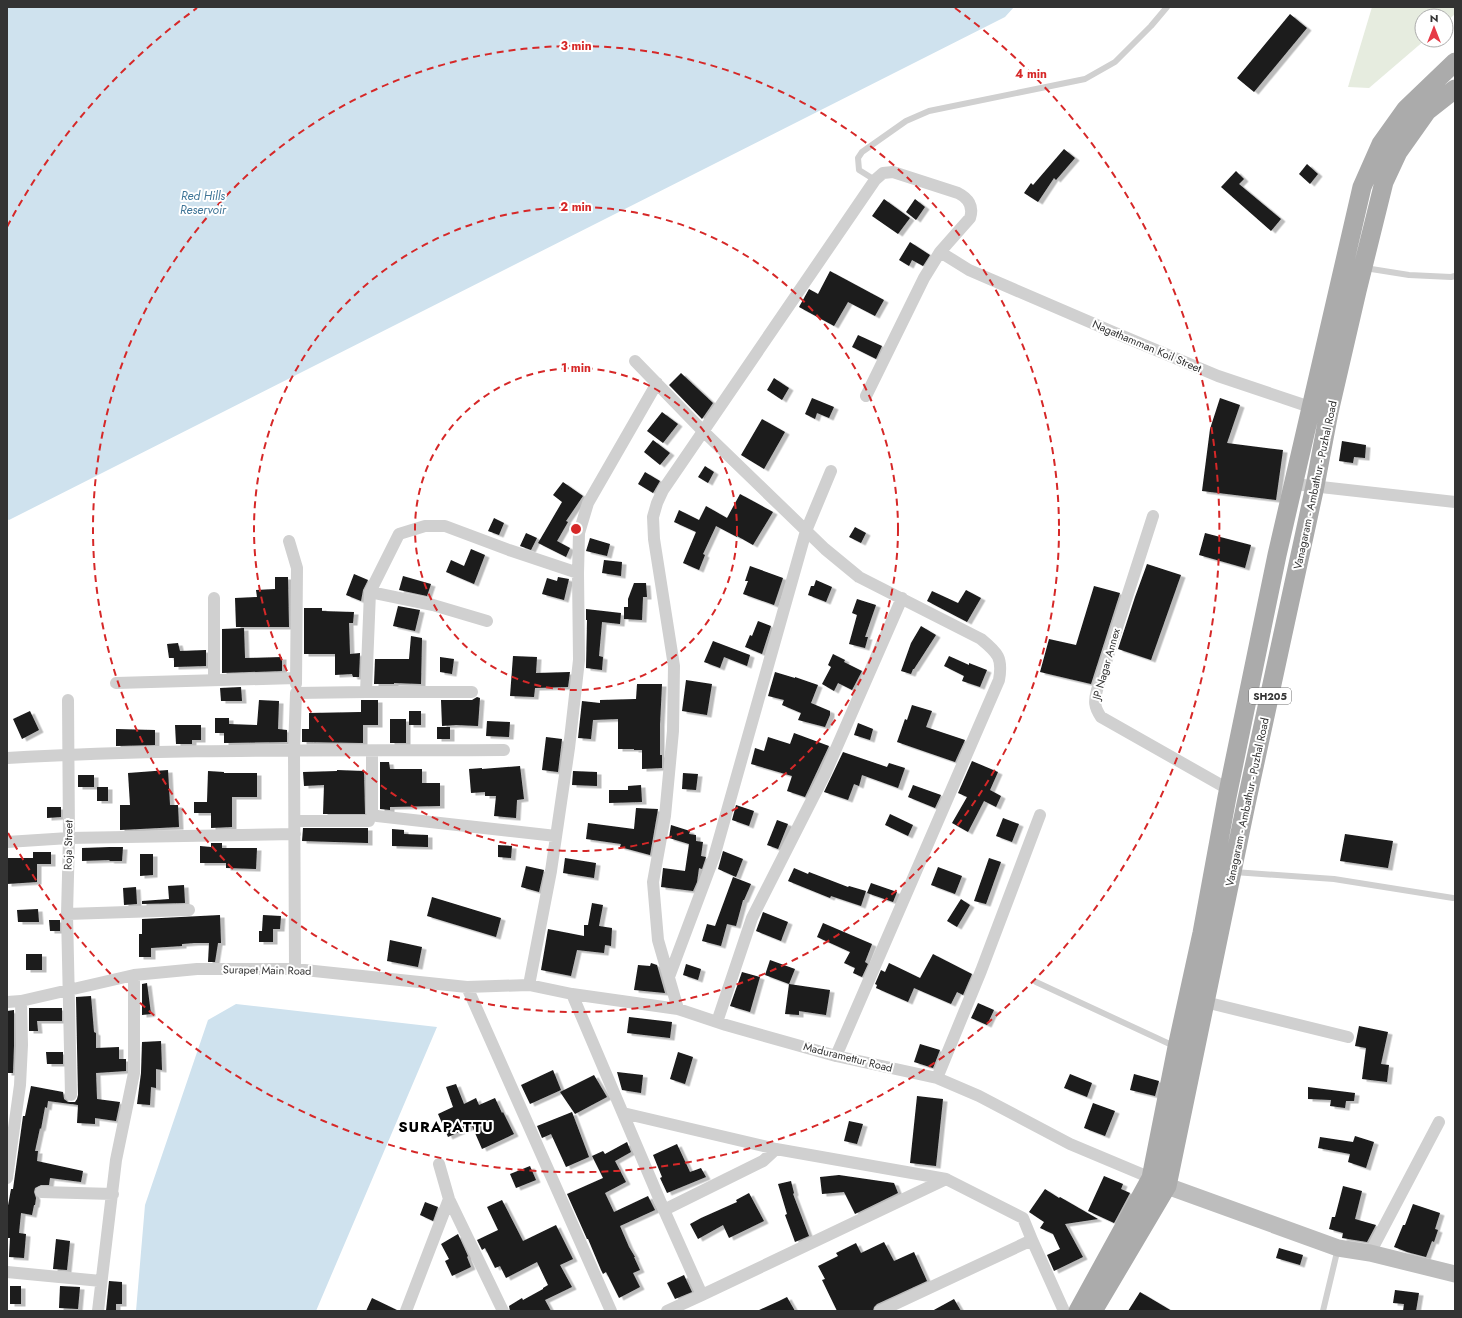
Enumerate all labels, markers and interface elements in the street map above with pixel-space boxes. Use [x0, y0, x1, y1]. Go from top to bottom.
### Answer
north arrow [1414, 8, 1454, 48]
text: N [1430, 10, 1438, 26]
text: 3 min [560, 37, 592, 55]
text: 4 min [1015, 65, 1047, 83]
water label: Red Hills Reservoir [180, 187, 227, 219]
text: 2 min [560, 198, 592, 216]
street label: Nagathamman Koil Street [1090, 316, 1205, 376]
text: 1 min [561, 359, 591, 377]
street label: Vanagaram - Ambathur - Puzhal Road [1289, 399, 1341, 571]
centre of rings [569, 522, 583, 536]
street label: JP Nagar Annex [1088, 626, 1124, 703]
road number: SH205 [1249, 688, 1291, 704]
street label: Vanagaram - Ambathur - Puzhal Road [1221, 716, 1273, 888]
street label: Roja Street [60, 820, 76, 870]
street label: Surapet Main Road [223, 961, 311, 979]
street label: Maduramettur Road [802, 1038, 894, 1076]
district label: SURAPATTU [398, 1116, 494, 1138]

